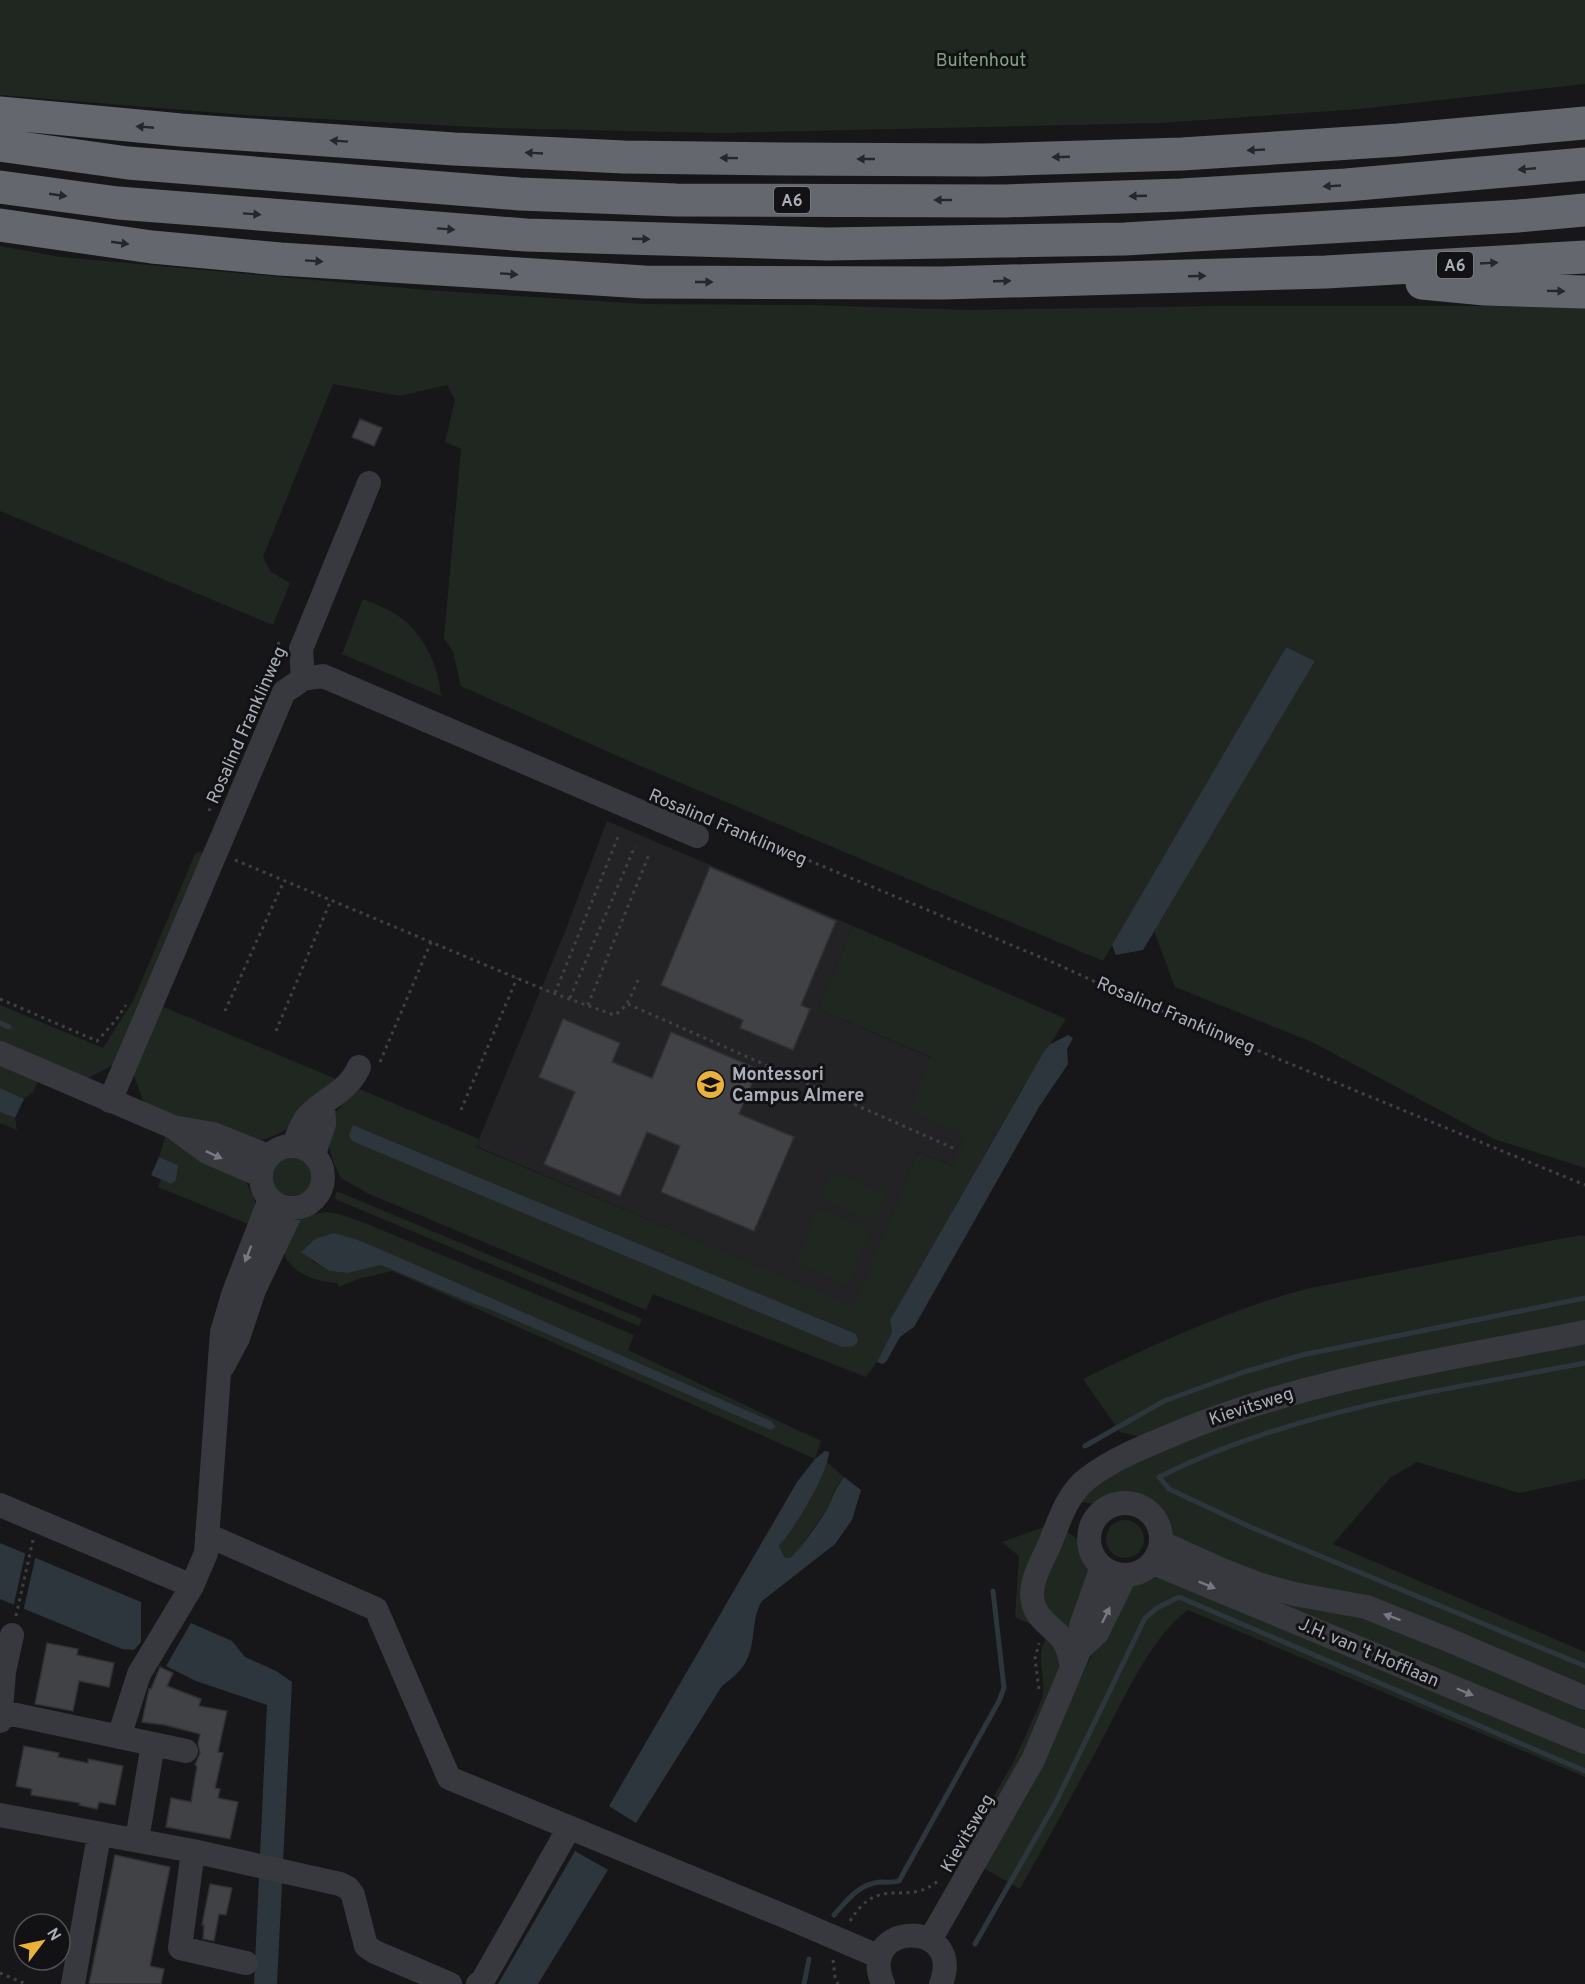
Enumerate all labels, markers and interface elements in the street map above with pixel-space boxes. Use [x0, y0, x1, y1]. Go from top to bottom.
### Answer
park label: Buitenhout [936, 50, 1026, 73]
one-way arrow [135, 122, 154, 132]
one-way arrow [330, 136, 349, 146]
one-way arrow [1247, 145, 1266, 154]
one-way arrow [524, 148, 543, 157]
one-way arrow [719, 153, 738, 163]
one-way arrow [1052, 153, 1071, 162]
one-way arrow [857, 154, 876, 164]
one-way arrow [1517, 164, 1536, 174]
one-way arrow [1323, 181, 1342, 190]
road number: A6 [774, 187, 810, 213]
one-way arrow [49, 191, 68, 200]
one-way arrow [1128, 192, 1147, 201]
one-way arrow [933, 196, 952, 205]
one-way arrow [243, 209, 262, 218]
one-way arrow [437, 224, 456, 234]
one-way arrow [632, 234, 651, 243]
one-way arrow [111, 238, 130, 247]
road number: A6 [1437, 252, 1473, 278]
one-way arrow [305, 256, 324, 266]
one-way arrow [1479, 258, 1498, 267]
one-way arrow [499, 269, 518, 278]
one-way arrow [1187, 271, 1206, 280]
one-way arrow [694, 277, 713, 287]
one-way arrow [992, 277, 1011, 286]
one-way arrow [1546, 286, 1565, 296]
street label: Rosalind Franklinweg [202, 643, 292, 808]
street label: Rosalind Franklinweg [645, 785, 810, 872]
street label: Rosalind Franklinweg [1093, 973, 1258, 1060]
place label: Montessori Campus Almere [732, 1064, 864, 1108]
school or university icon: Montessori Campus Almere [695, 1068, 727, 1100]
one-way arrow [206, 1150, 223, 1159]
one-way arrow [243, 1245, 253, 1263]
street label: Kievitsweg [1206, 1383, 1297, 1432]
one-way arrow [1199, 1580, 1217, 1590]
one-way arrow [1101, 1607, 1110, 1624]
one-way arrow [1383, 1611, 1401, 1621]
street label: J.H. van 't Hofflaan [1295, 1613, 1442, 1693]
one-way arrow [1456, 1688, 1474, 1697]
street label: Kievitsweg [937, 1790, 1000, 1877]
north arrow [12, 1912, 72, 1972]
text: N [41, 1925, 65, 1945]

